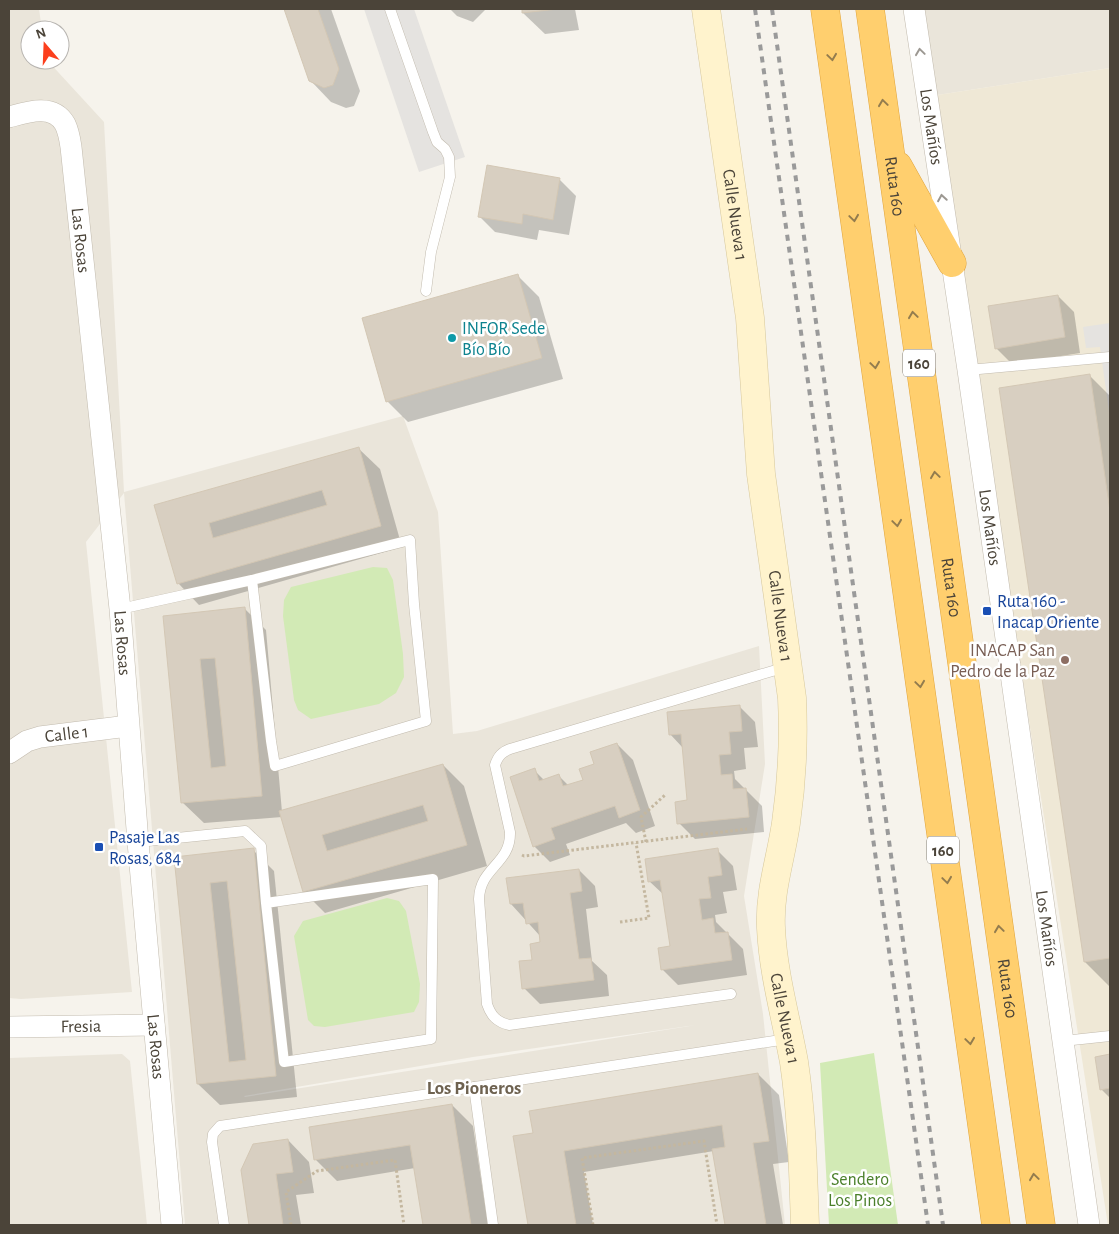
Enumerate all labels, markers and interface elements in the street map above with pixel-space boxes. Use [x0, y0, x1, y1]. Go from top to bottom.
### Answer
north arrow [20, 20, 70, 70]
text: N [34, 25, 48, 42]
one-way arrow [915, 48, 926, 56]
one-way arrow [826, 53, 837, 61]
street label: Los Mañíos [916, 87, 945, 166]
one-way arrow [878, 98, 889, 106]
street label: Ruta 160 [881, 155, 907, 217]
street label: Calle Nueva 1 [719, 168, 750, 262]
one-way arrow [937, 193, 947, 202]
street label: Las Rosas [67, 207, 92, 274]
one-way arrow [849, 214, 859, 222]
one-way arrow [908, 310, 918, 319]
place label: INFOR Sede Bío Bío [462, 320, 545, 359]
marker: INFOR Sede Bío Bío [446, 332, 458, 344]
road number: 160 [903, 349, 935, 376]
one-way arrow [869, 362, 880, 370]
one-way arrow [930, 471, 941, 479]
street label: Los Mañíos [975, 488, 1004, 567]
one-way arrow [891, 520, 902, 528]
street label: Ruta 160 [937, 556, 963, 618]
street label: Calle Nueva 1 [764, 569, 795, 663]
place label: Ruta 160 - Inacap Oriente [997, 593, 1099, 632]
marker: Ruta 160 - Inacap Oriente [981, 605, 993, 617]
street label: Las Rosas [110, 610, 133, 676]
place label: INACAP San Pedro de la Paz [950, 642, 1055, 681]
marker: INACAP San Pedro de la Paz [1059, 654, 1071, 666]
one-way arrow [914, 680, 924, 688]
street label: Calle 1 [44, 723, 90, 746]
place label: Pasaje Las Rosas, 684 [109, 829, 182, 868]
road number: 160 [927, 836, 959, 864]
marker: Pasaje Las Rosas, 684 [93, 841, 105, 853]
one-way arrow [941, 876, 952, 884]
street label: Los Mañíos [1032, 889, 1060, 968]
one-way arrow [994, 925, 1005, 933]
street label: Ruta 160 [994, 958, 1020, 1020]
street label: Calle Nueva 1 [766, 972, 802, 1066]
street label: Las Rosas [143, 1013, 167, 1080]
street label: Fresia [61, 1018, 101, 1036]
one-way arrow [964, 1037, 975, 1045]
district label: Los Pioneros [427, 1079, 521, 1098]
park label: Sendero Los Pinos [828, 1171, 892, 1210]
one-way arrow [1029, 1173, 1040, 1181]

